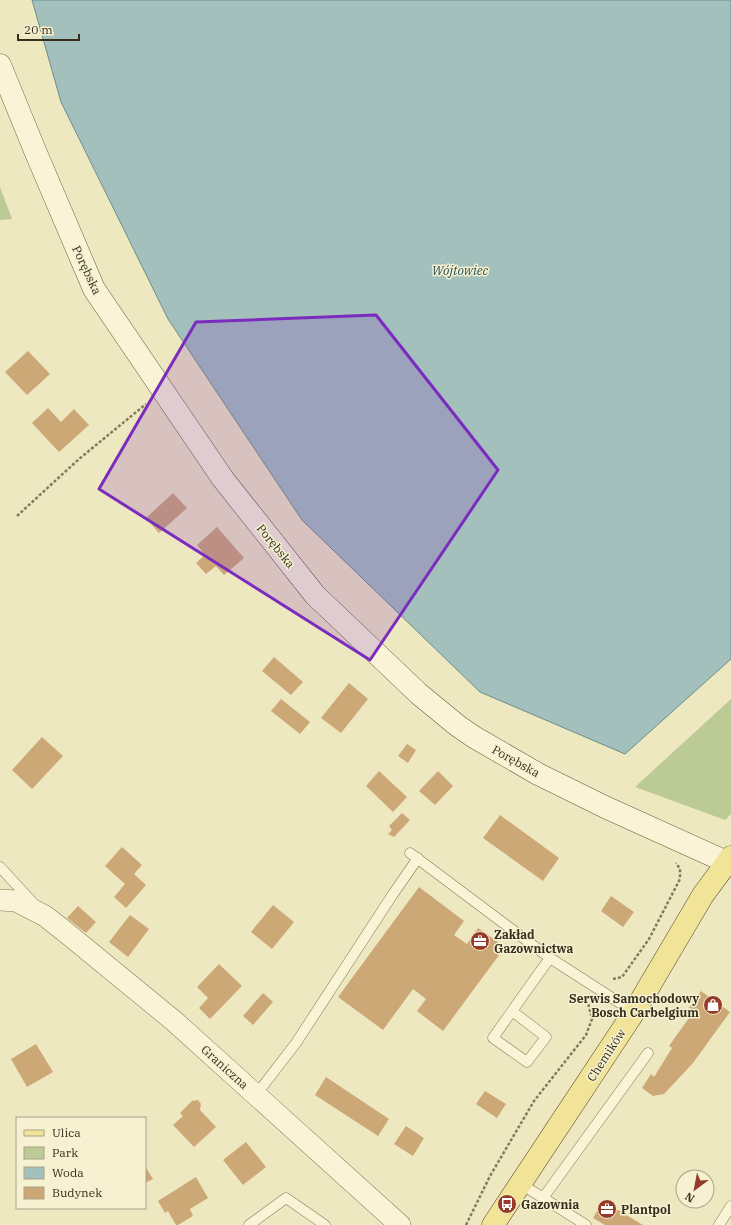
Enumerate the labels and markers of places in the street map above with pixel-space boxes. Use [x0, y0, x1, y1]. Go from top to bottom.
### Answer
place label: Zakład Gazownictwa [494, 927, 573, 956]
office icon: Zakład Gazownictwa [469, 930, 491, 952]
place label: Serwis Samochodowy Bosch Carbelgium [569, 991, 699, 1020]
shop icon: Serwis Samochodowy Bosch Carbelgium [702, 994, 724, 1016]
bus stop icon: Gazownia [496, 1193, 518, 1215]
place label: Gazownia [521, 1197, 579, 1212]
office icon: Plantpol [596, 1198, 618, 1220]
place label: Plantpol [621, 1202, 671, 1217]

